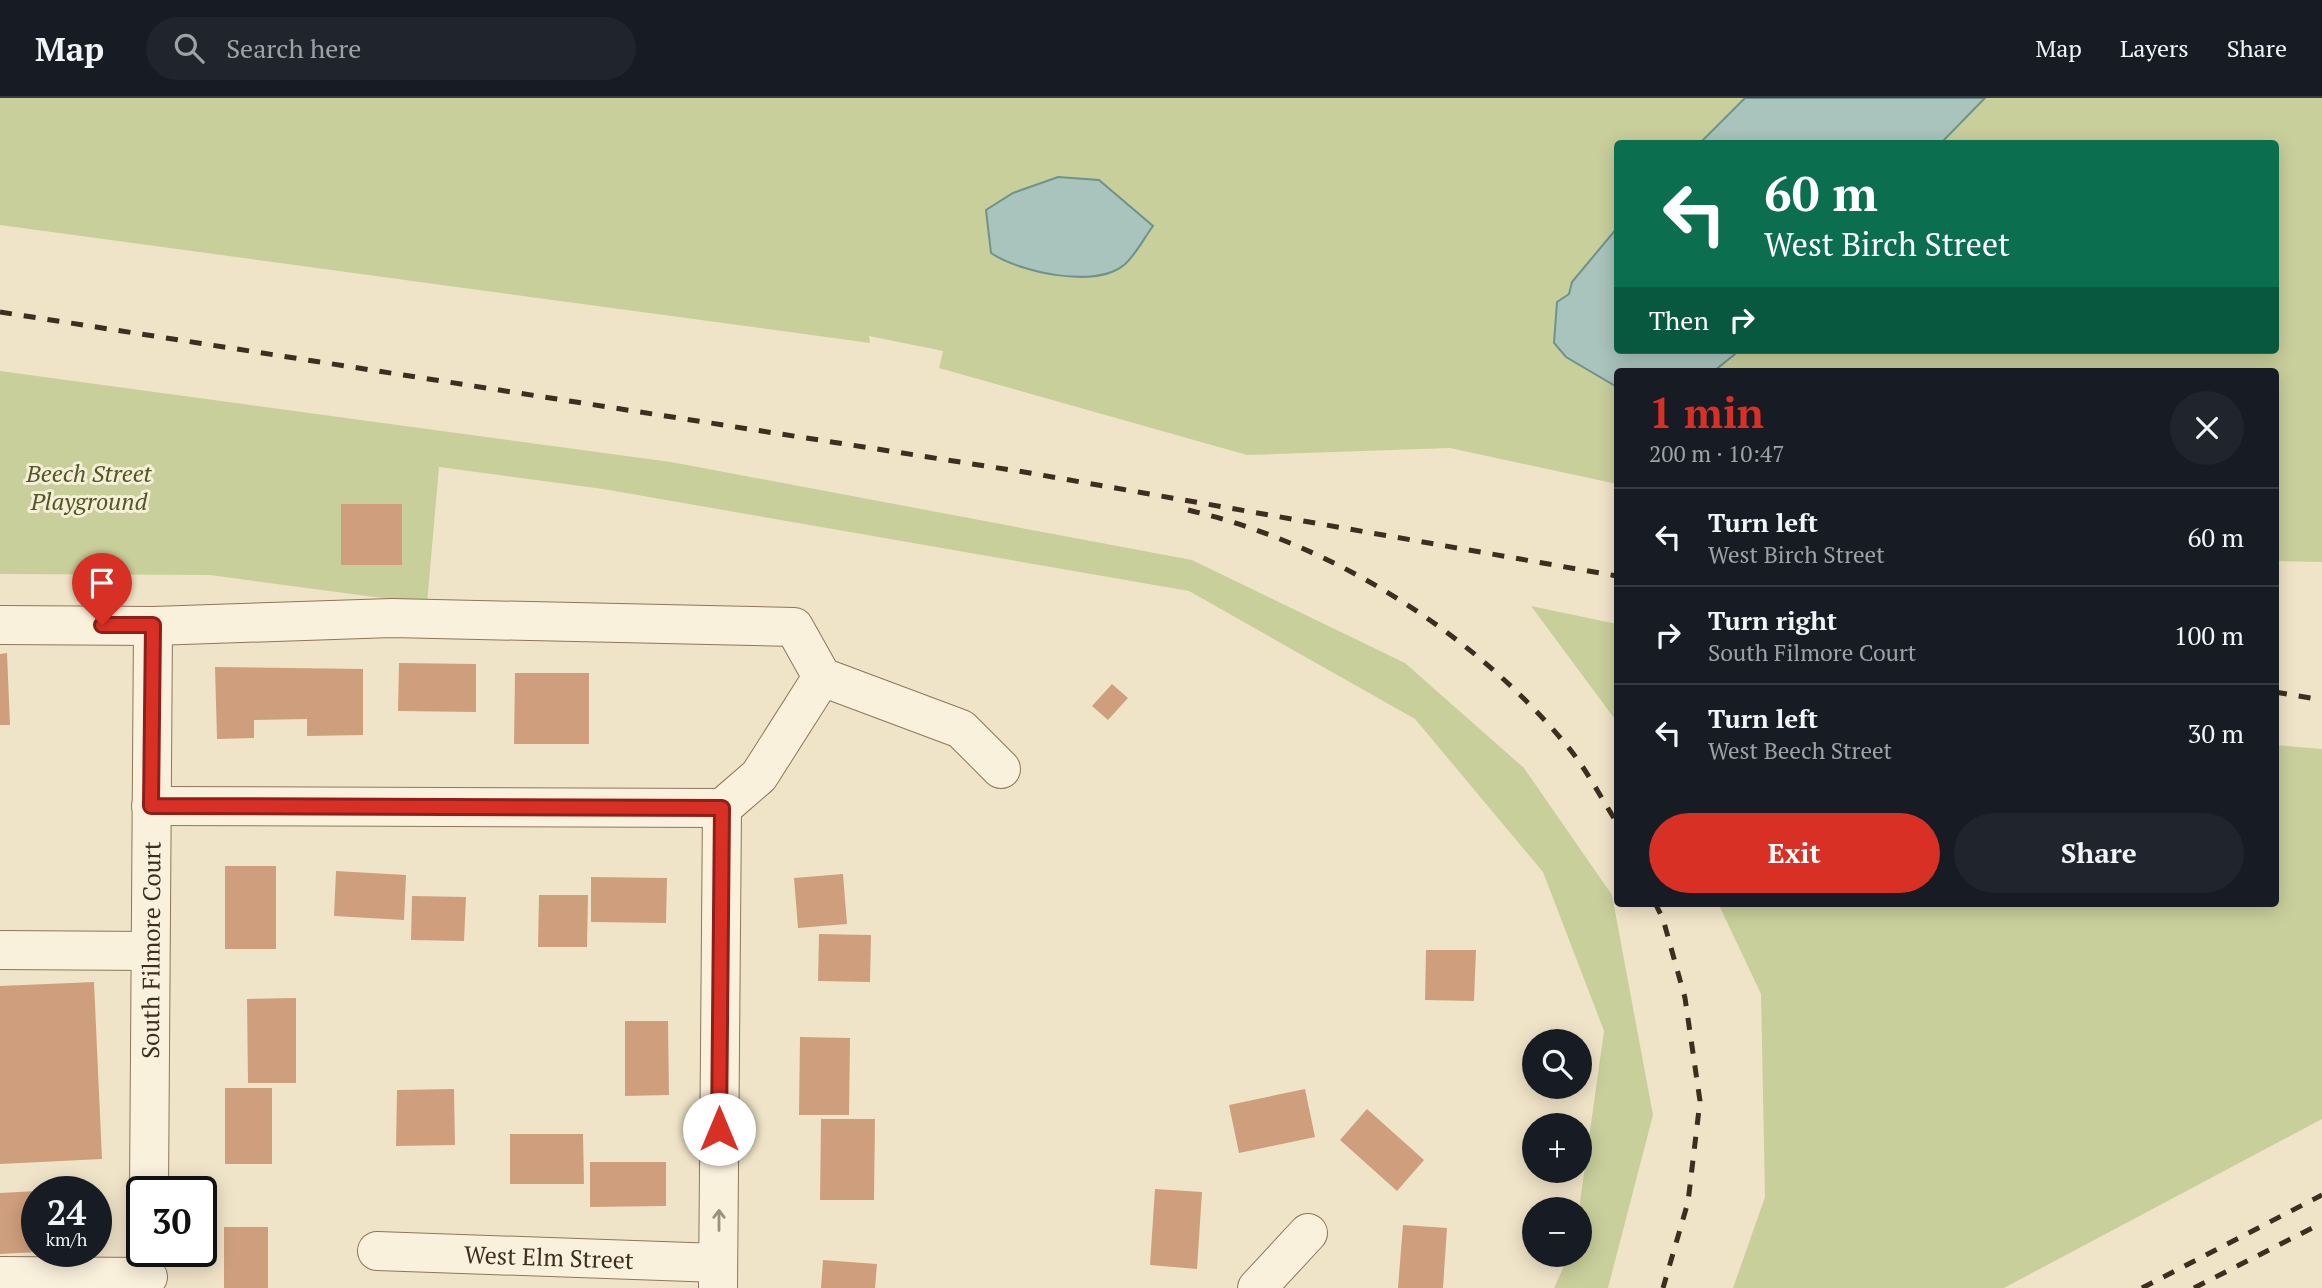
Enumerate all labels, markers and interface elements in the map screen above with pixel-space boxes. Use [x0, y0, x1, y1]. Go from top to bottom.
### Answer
search box [146, 17, 636, 80]
text: Map [35, 27, 104, 70]
icon: search [170, 29, 208, 67]
text: Search here [226, 31, 361, 65]
text: Map [2035, 32, 2082, 64]
text: Layers [2120, 32, 2189, 64]
text: Share [2227, 32, 2287, 64]
text: 60 m [1764, 160, 1878, 225]
icon: left [1649, 168, 1740, 259]
text: West Birch Street [1764, 223, 2010, 265]
icon: right [1723, 301, 1761, 339]
text: Then [1649, 303, 1709, 337]
text: 1 min [1649, 384, 1764, 440]
button: close [2170, 391, 2244, 465]
text: 200 m · 10:47 [1649, 438, 1784, 469]
park label: Beech Street Playground [25, 457, 153, 517]
text: Turn left [1708, 505, 1818, 539]
icon: left [1649, 518, 1687, 556]
text: 60 m [2188, 520, 2244, 554]
text: West Birch Street [1708, 539, 1885, 570]
pin [72, 553, 132, 625]
icon: arrive [83, 564, 121, 602]
text: Turn right [1708, 603, 1837, 637]
icon: right [1649, 616, 1687, 654]
text: 100 m [2174, 618, 2244, 652]
text: South Filmore Court [1708, 637, 1916, 668]
text: Turn left [1708, 701, 1818, 735]
icon: left [1649, 714, 1687, 752]
text: 30 m [2188, 716, 2244, 750]
text: West Beech Street [1708, 735, 1892, 766]
button: Exit [1649, 813, 1940, 893]
button: Share [1954, 813, 2244, 893]
street label: South Filmore Court [134, 841, 167, 1059]
map controls [1522, 1029, 1592, 1267]
button: search [1522, 1029, 1592, 1099]
position arrow [682, 1092, 756, 1166]
button: + [1522, 1113, 1592, 1183]
speed limit sign: 30 [126, 1176, 217, 1267]
text: 24 [47, 1189, 86, 1235]
button: − [1522, 1197, 1592, 1267]
one-way arrow [712, 1209, 726, 1232]
text: km/h [46, 1227, 87, 1251]
street label: West Elm Street [463, 1238, 634, 1276]

